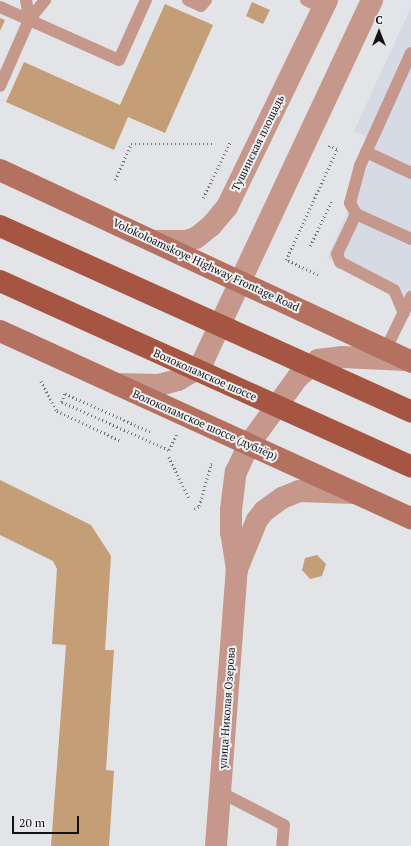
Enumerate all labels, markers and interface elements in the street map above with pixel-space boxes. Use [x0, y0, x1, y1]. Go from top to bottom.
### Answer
north arrow [359, 12, 399, 52]
text: С [375, 13, 383, 27]
street label: Тушинская площадь [229, 93, 287, 193]
street label: Volokoloamskoye Highway Frontage Road [111, 216, 301, 314]
street label: Волоколамское шоссе [151, 346, 259, 404]
street label: Волоколамское шоссе (дублёр) [130, 387, 280, 463]
street label: улица Николая Озерова [216, 647, 238, 769]
scale bar [14, 808, 81, 834]
text: 20 m [19, 815, 45, 830]

